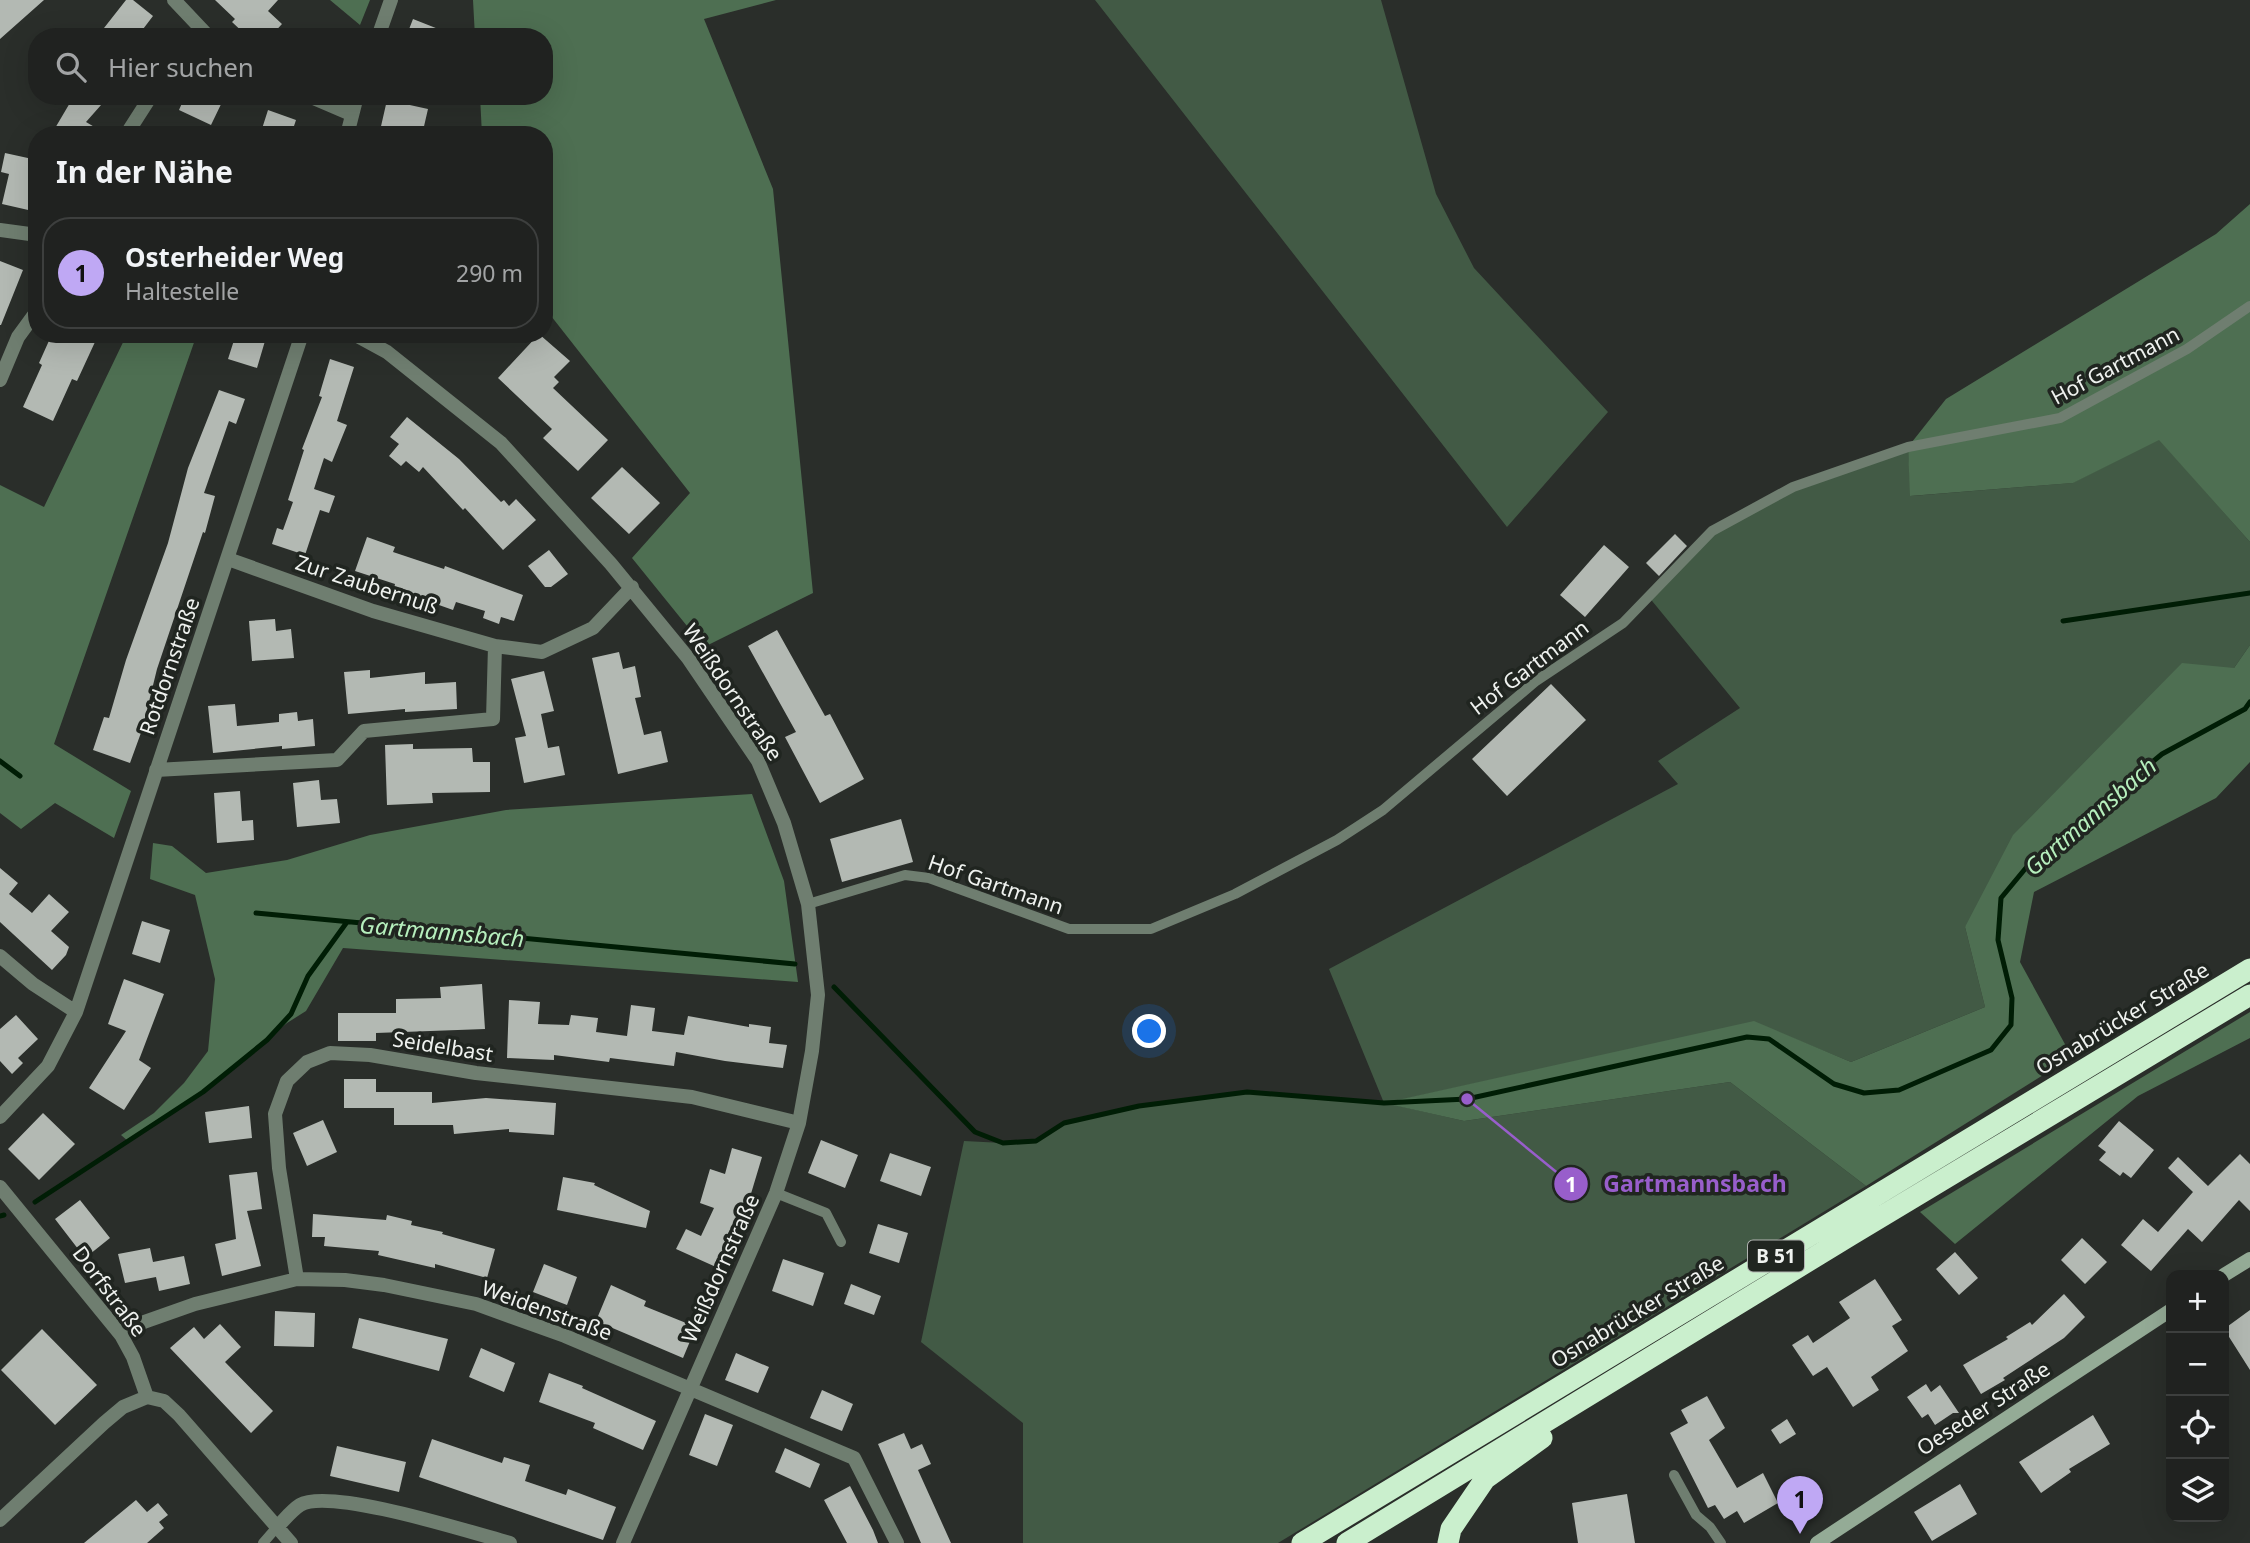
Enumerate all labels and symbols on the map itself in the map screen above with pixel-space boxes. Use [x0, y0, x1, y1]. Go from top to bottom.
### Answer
street label: Hof Gartmann [2046, 319, 2184, 411]
street label: Zur Zaubernuß [292, 548, 442, 620]
street label: Rotdornstraße [132, 594, 206, 738]
street label: Hof Gartmann [1464, 613, 1594, 721]
street label: Weißdornstraße [677, 618, 789, 766]
water label: Gartmannsbach [2017, 750, 2163, 882]
street label: Hof Gartmann [924, 848, 1068, 920]
water label: Gartmannsbach [358, 908, 526, 954]
street label: Osnabrücker Straße [2030, 955, 2214, 1081]
your location [1132, 1014, 1166, 1048]
street label: Seidelbast [391, 1024, 496, 1068]
callout: Gartmannsbach [1554, 1162, 1800, 1206]
text: Gartmannsbach [1603, 1167, 1787, 1199]
text: 1 [1565, 1170, 1577, 1198]
street label: Weißdornstraße [675, 1189, 765, 1347]
street label: Dorfstraße [67, 1240, 153, 1342]
road number: B 51 [1748, 1240, 1804, 1272]
street label: Osnabrücker Straße [1545, 1248, 1729, 1374]
street label: Weidenstraße [478, 1273, 616, 1347]
street label: Oeseder Straße [1911, 1355, 2055, 1461]
pin: 1 [1777, 1476, 1823, 1534]

